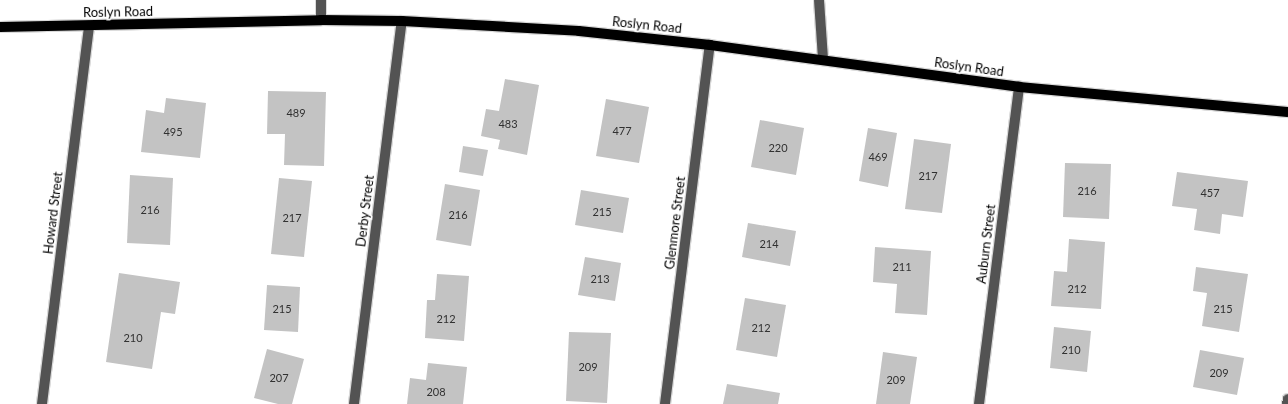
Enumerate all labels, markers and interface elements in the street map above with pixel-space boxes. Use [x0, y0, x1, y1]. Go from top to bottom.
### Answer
street label: Roslyn Road [83, 4, 153, 20]
street label: Roslyn Road [611, 14, 683, 36]
street label: Roslyn Road [933, 54, 1005, 80]
house number: 489 [286, 106, 306, 120]
house number: 483 [498, 117, 518, 131]
house number: 477 [612, 124, 632, 138]
house number: 495 [163, 125, 183, 139]
house number: 220 [768, 141, 788, 155]
house number: 469 [868, 150, 888, 164]
house number: 217 [918, 169, 938, 183]
street label: Howard Street [40, 171, 66, 255]
street label: Derby Street [353, 174, 377, 248]
street label: Glenmore Street [662, 176, 688, 270]
house number: 216 [1077, 184, 1097, 198]
house number: 457 [1200, 186, 1220, 200]
house number: 216 [140, 203, 160, 217]
street label: Auburn Street [973, 203, 999, 285]
house number: 215 [592, 205, 612, 219]
house number: 216 [448, 208, 468, 222]
house number: 217 [282, 211, 302, 225]
house number: 214 [759, 237, 779, 251]
house number: 211 [892, 260, 912, 274]
house number: 213 [590, 272, 610, 286]
house number: 212 [1067, 282, 1087, 296]
house number: 215 [272, 302, 292, 316]
house number: 215 [1213, 302, 1233, 316]
house number: 212 [436, 312, 456, 326]
house number: 212 [751, 321, 771, 335]
house number: 210 [123, 331, 143, 345]
house number: 210 [1061, 343, 1081, 357]
house number: 209 [578, 360, 598, 374]
house number: 209 [1209, 366, 1229, 380]
house number: 207 [269, 371, 289, 385]
house number: 209 [886, 373, 906, 387]
house number: 208 [426, 385, 446, 399]

